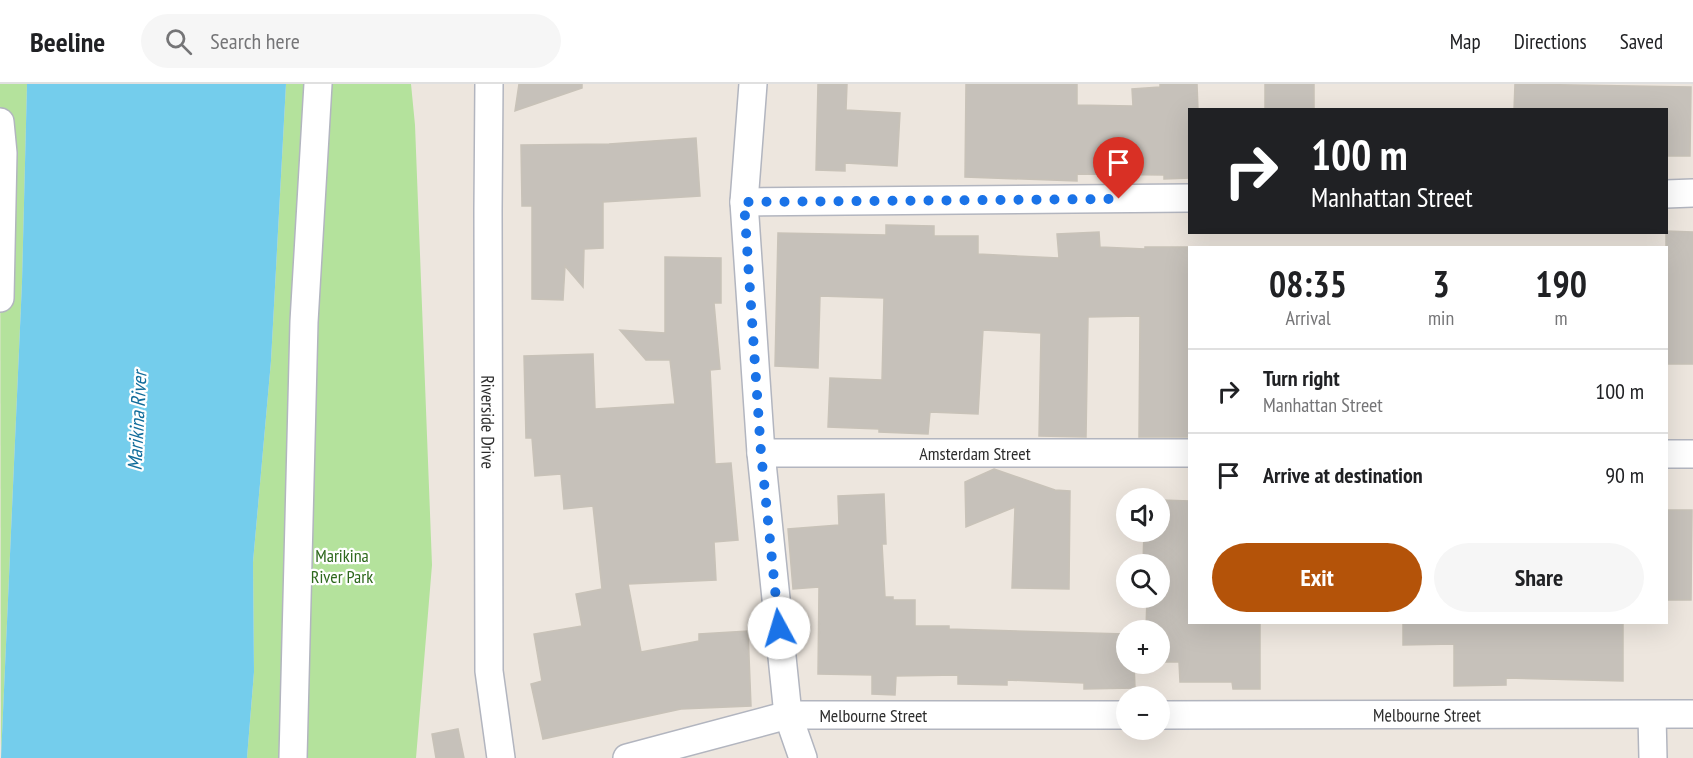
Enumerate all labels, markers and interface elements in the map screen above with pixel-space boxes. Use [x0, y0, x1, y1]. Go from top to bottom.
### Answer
search box [141, 14, 561, 68]
text: Beeline [30, 23, 105, 60]
icon: search [162, 25, 195, 58]
text: Search here [210, 27, 300, 55]
text: Map [1450, 28, 1481, 55]
text: Directions [1514, 28, 1587, 55]
text: Saved [1620, 28, 1663, 55]
text: 100 m [1311, 127, 1408, 182]
icon: right [1212, 132, 1290, 210]
pin [1093, 137, 1144, 199]
icon: arrive [1102, 146, 1135, 179]
text: Manhattan Street [1311, 180, 1473, 214]
text: 08:35 [1269, 260, 1347, 307]
text: 3 [1432, 260, 1450, 307]
text: 190 [1535, 260, 1587, 307]
text: Arrival [1285, 305, 1331, 331]
text: min [1428, 305, 1454, 331]
text: m [1555, 305, 1568, 331]
text: Turn right [1263, 364, 1340, 392]
water label: Marikina River [121, 368, 153, 471]
street label: Riverside Drive [477, 375, 500, 469]
icon: right [1212, 375, 1245, 408]
text: 100 m [1595, 377, 1644, 405]
text: Manhattan Street [1263, 392, 1383, 418]
street label: Amsterdam Street [919, 442, 1031, 465]
icon: arrive [1212, 459, 1245, 492]
text: Arrive at destination [1263, 461, 1423, 489]
text: 90 m [1605, 461, 1644, 489]
map controls [1116, 488, 1170, 740]
button: sound [1116, 488, 1170, 542]
button: Exit [1212, 543, 1422, 612]
button: Share [1434, 543, 1644, 612]
park label: Marikina River Park [311, 544, 373, 588]
button: search [1116, 554, 1170, 608]
position arrow [747, 596, 811, 660]
button: + [1116, 620, 1170, 674]
button: − [1116, 686, 1170, 740]
street label: Melbourne Street [1373, 703, 1481, 726]
street label: Melbourne Street [819, 704, 927, 727]

